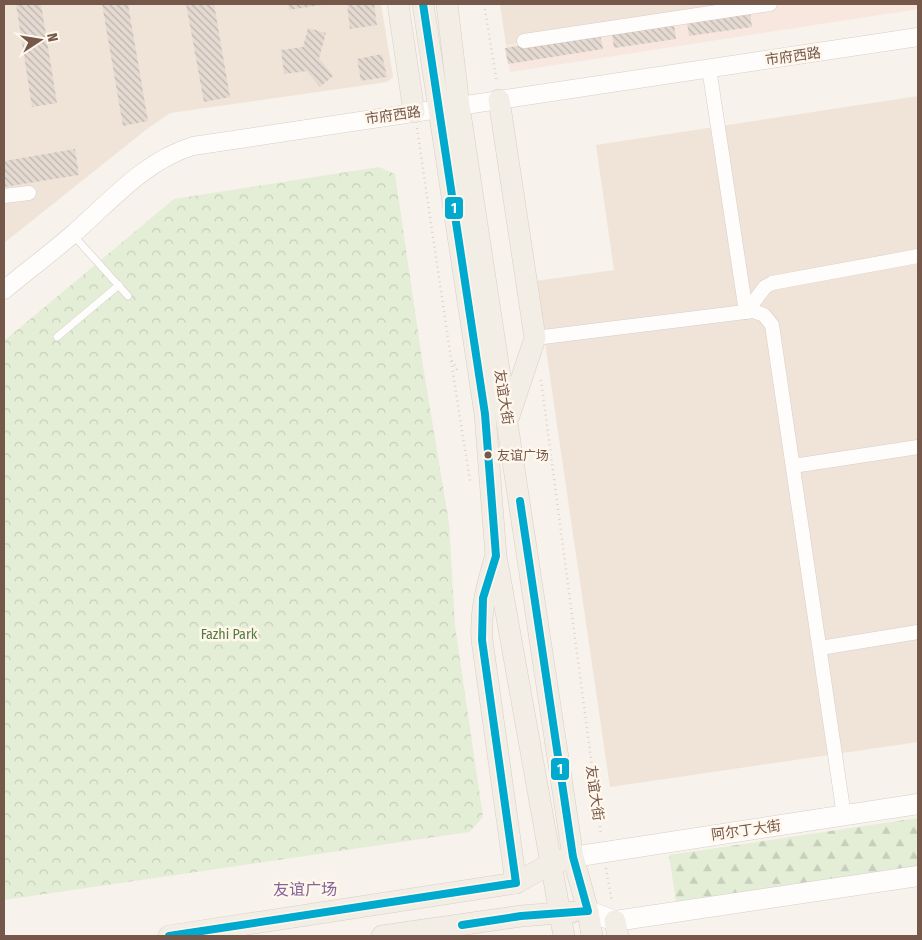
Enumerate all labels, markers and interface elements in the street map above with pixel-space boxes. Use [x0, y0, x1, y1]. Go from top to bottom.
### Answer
north arrow [15, 15, 65, 65]
text: N [43, 32, 61, 43]
street label: 市府西路 [764, 44, 822, 69]
street label: 市府西路 [364, 103, 422, 128]
line badge: 1 [444, 196, 464, 220]
text: 1 [451, 200, 457, 217]
street label: 友谊大街 [491, 368, 516, 426]
place label: 友谊广场 [497, 448, 549, 463]
marker: 友谊广场 [483, 450, 493, 460]
park label: Fazhi Park [201, 626, 258, 643]
line badge: 1 [550, 757, 570, 781]
text: 1 [557, 761, 563, 778]
street label: 友谊大街 [582, 764, 607, 822]
street label: 阿尔丁大街 [710, 817, 782, 844]
district label: 友谊广场 [273, 880, 337, 899]

